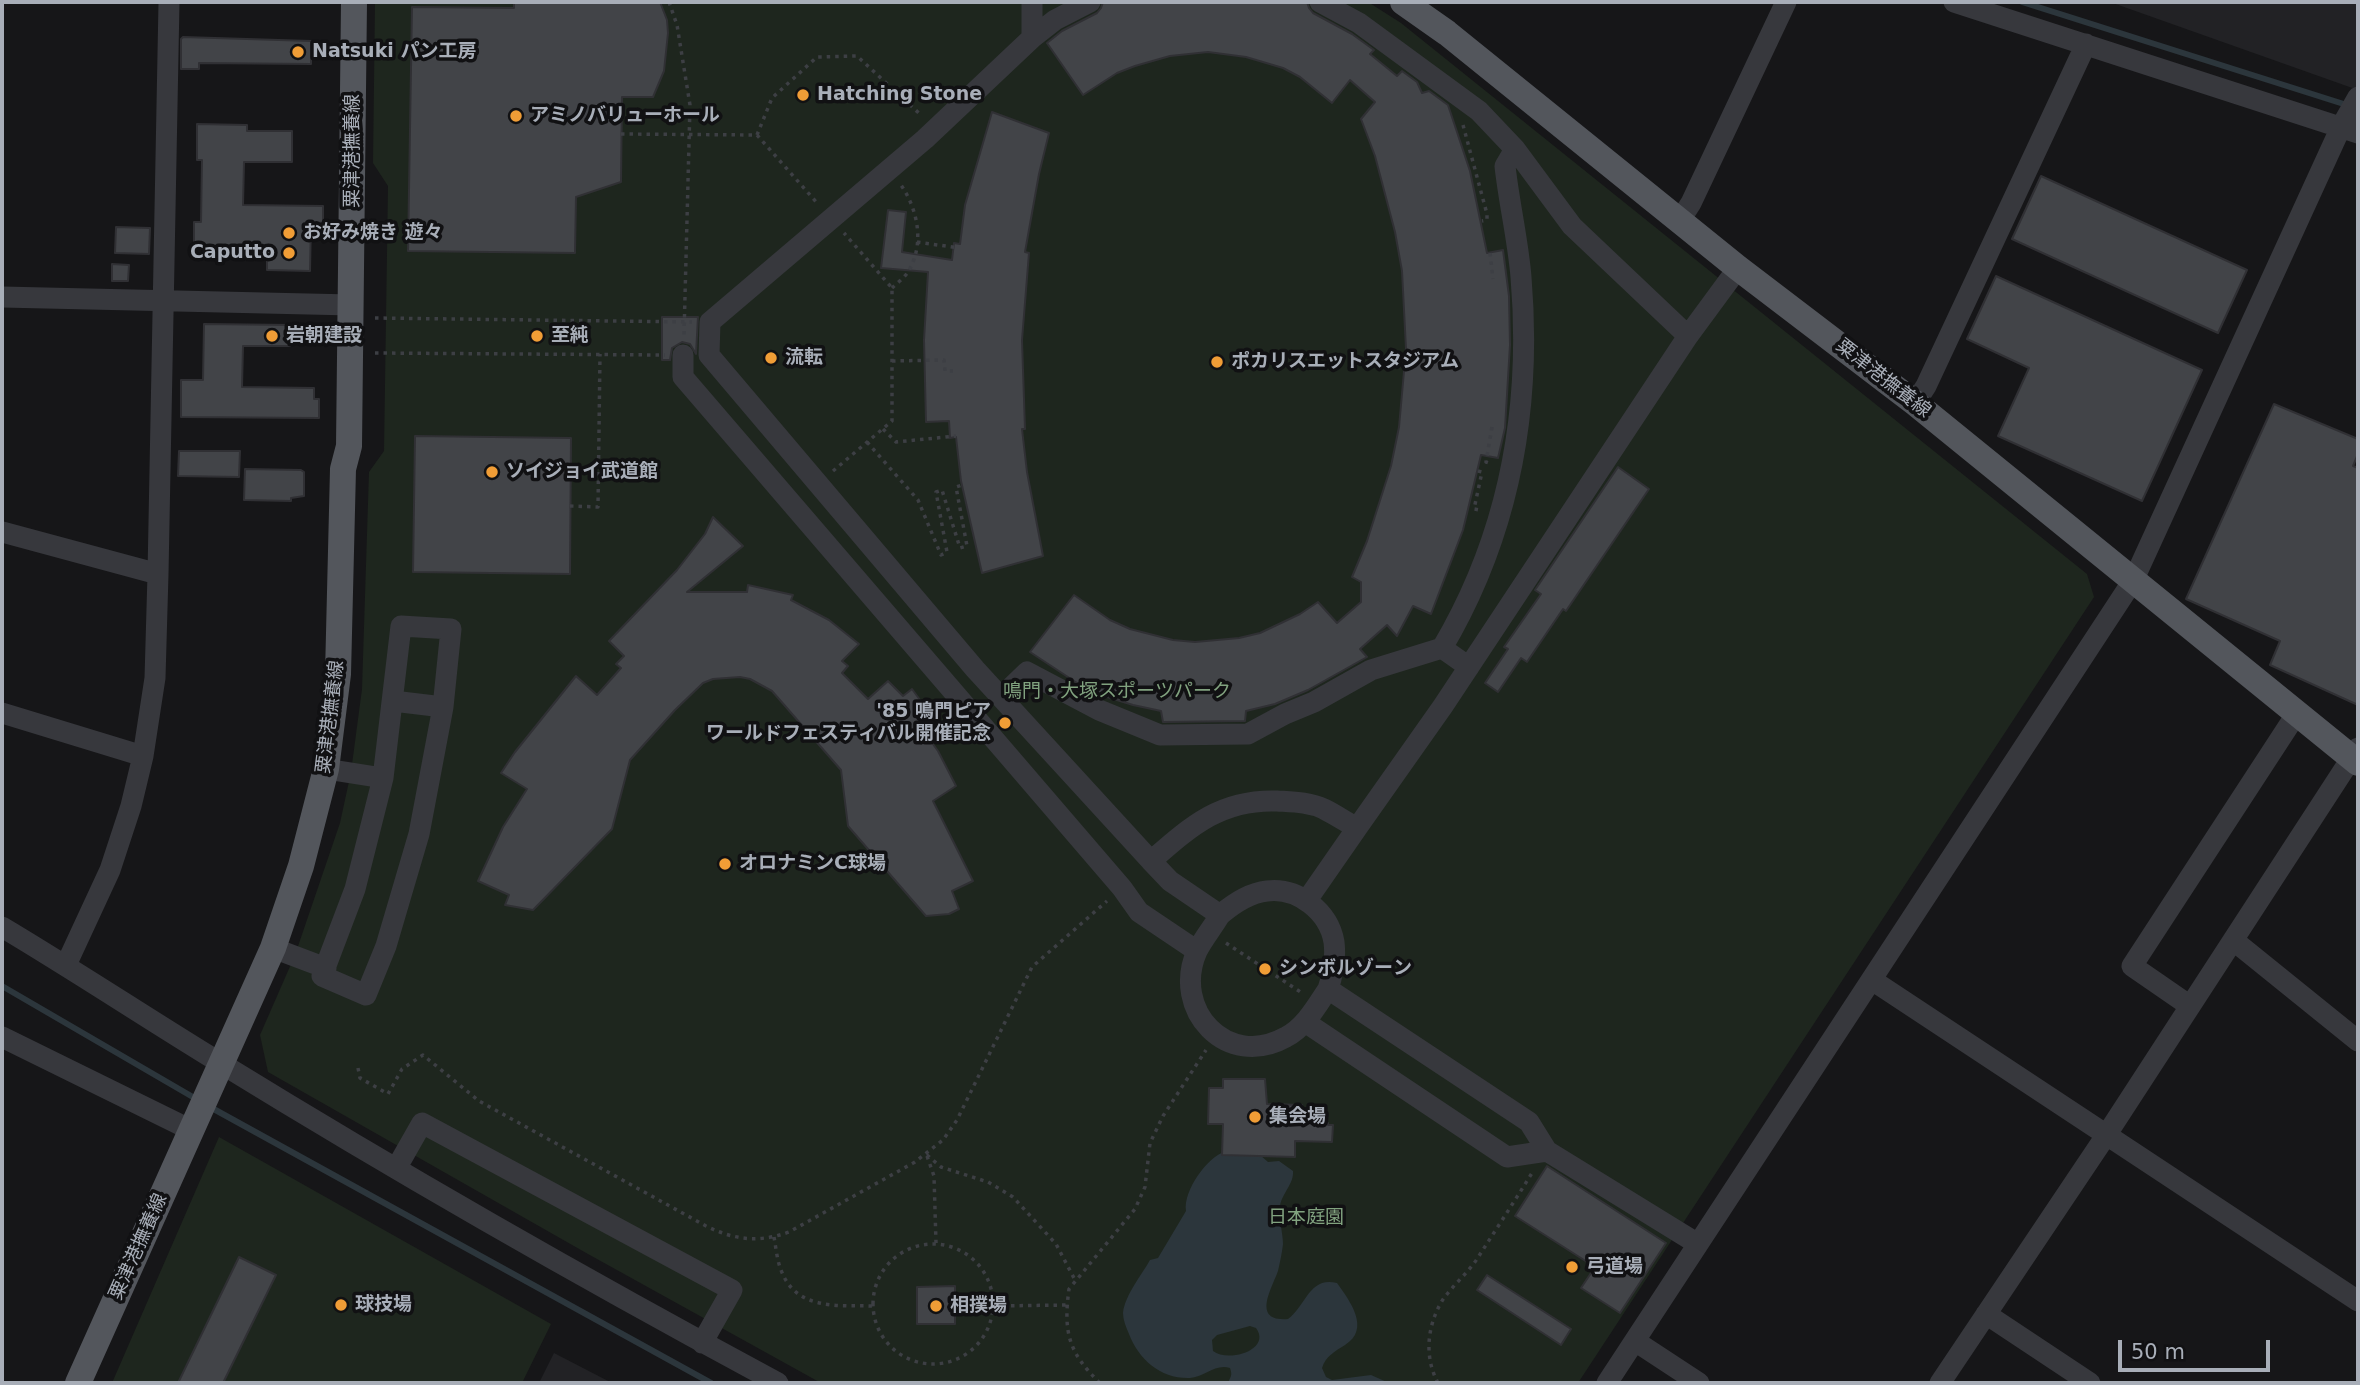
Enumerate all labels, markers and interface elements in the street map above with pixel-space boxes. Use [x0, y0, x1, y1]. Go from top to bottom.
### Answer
place label: Natsuki パン工房 [312, 41, 476, 63]
marker: Natsuki パン工房 [290, 44, 306, 60]
place label: Hatching Stone [817, 84, 982, 106]
marker: Hatching Stone [795, 87, 811, 103]
street label: 粟津港撫養線 [342, 94, 364, 208]
place label: アミノバリューホール [530, 105, 720, 127]
marker: アミノバリューホール [508, 108, 524, 124]
place label: お好み焼き 遊々 [303, 222, 443, 244]
marker: お好み焼き 遊々 [281, 225, 297, 241]
place label: Caputto [190, 242, 275, 264]
marker: Caputto [281, 245, 297, 261]
place label: 岩朝建設 [286, 325, 362, 347]
place label: 至純 [551, 325, 589, 347]
marker: 岩朝建設 [264, 328, 280, 344]
marker: 至純 [529, 328, 545, 344]
street label: 粟津港撫養線 [1831, 335, 1935, 423]
place label: 流転 [785, 347, 823, 369]
marker: 流転 [763, 350, 779, 366]
place label: ポカリスエットスタジアム [1231, 351, 1459, 373]
marker: ポカリスエットスタジアム [1209, 354, 1225, 370]
place label: ソイジョイ武道館 [506, 461, 658, 483]
marker: ソイジョイ武道館 [484, 464, 500, 480]
street label: 粟津港撫養線 [313, 659, 349, 775]
park label: 鳴門・大塚スポーツパーク [1003, 681, 1231, 703]
place label: '85 鳴門ピア ワールドフェスティバル開催記念 [706, 701, 991, 745]
marker: '85 鳴門ピア ワールドフェスティバル開催記念 [997, 715, 1013, 731]
place label: オロナミンC球場 [739, 853, 886, 875]
marker: オロナミンC球場 [717, 856, 733, 872]
place label: シンボルゾーン [1279, 958, 1412, 980]
marker: シンボルゾーン [1257, 961, 1273, 977]
place label: 集会場 [1269, 1106, 1326, 1128]
marker: 集会場 [1247, 1109, 1263, 1125]
street label: 粟津港撫養線 [105, 1190, 173, 1304]
park label: 日本庭園 [1268, 1207, 1344, 1229]
place label: 弓道場 [1586, 1256, 1643, 1278]
marker: 弓道場 [1564, 1259, 1580, 1275]
place label: 球技場 [355, 1294, 412, 1316]
place label: 相撲場 [950, 1295, 1007, 1317]
marker: 球技場 [333, 1297, 349, 1313]
marker: 相撲場 [928, 1298, 944, 1314]
scale bar [2122, 1326, 2274, 1370]
text: 50 m [2131, 1340, 2185, 1364]

